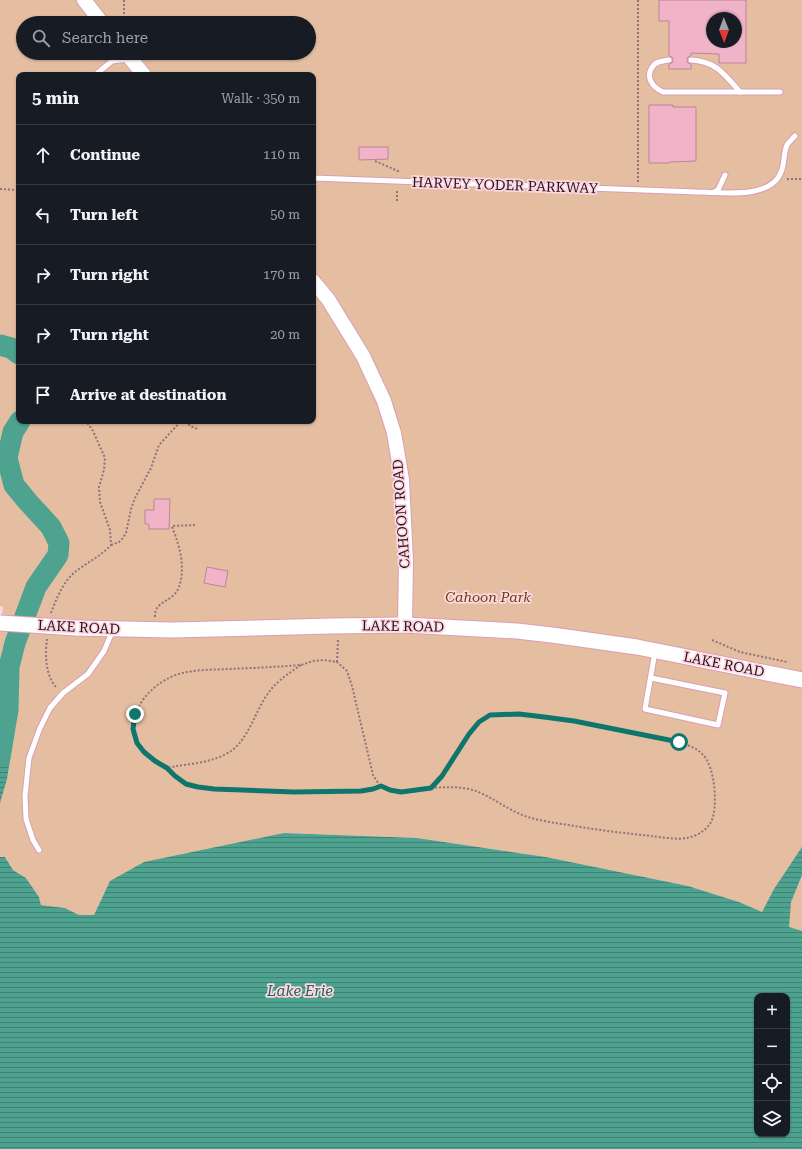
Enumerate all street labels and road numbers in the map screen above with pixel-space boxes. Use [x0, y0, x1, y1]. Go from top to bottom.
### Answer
street label: HARVEY YODER PARKWAY [412, 174, 599, 196]
street label: CAHOON ROAD [389, 459, 413, 569]
street label: LAKE ROAD [37, 617, 121, 637]
street label: LAKE ROAD [362, 617, 444, 635]
street label: LAKE ROAD [682, 648, 766, 680]

